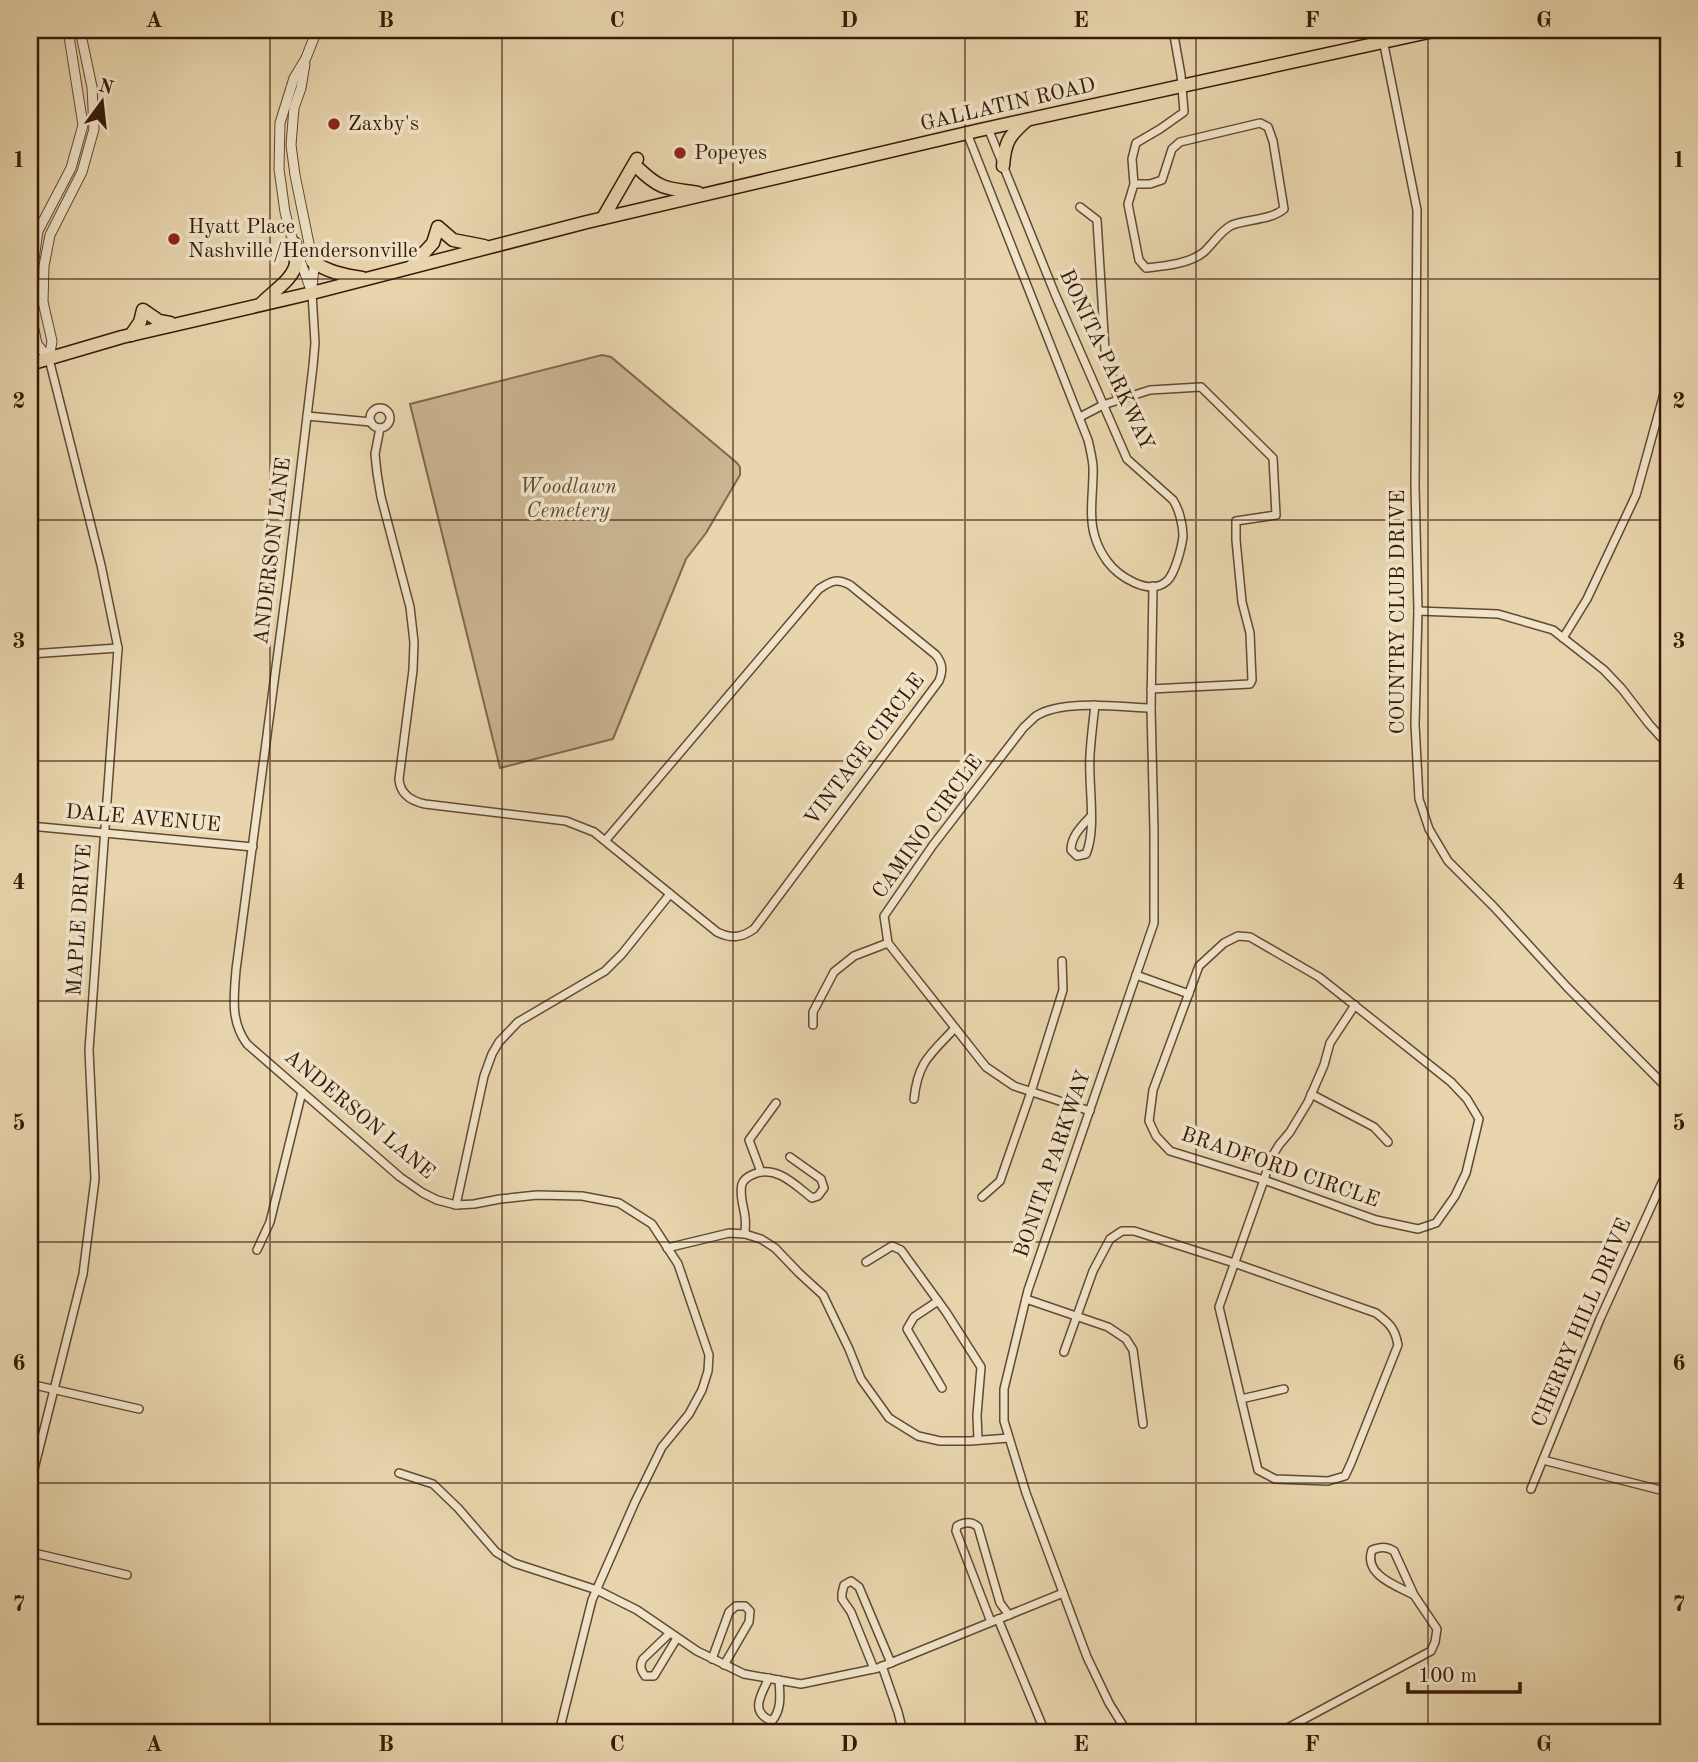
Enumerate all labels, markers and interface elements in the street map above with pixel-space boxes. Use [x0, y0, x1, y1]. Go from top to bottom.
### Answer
text: A [145, 9, 163, 32]
text: B [378, 9, 394, 32]
text: C [609, 9, 625, 32]
text: D [840, 9, 858, 32]
text: E [1073, 9, 1089, 32]
text: F [1304, 9, 1320, 32]
text: G [1536, 9, 1552, 32]
north arrow [66, 66, 136, 136]
street label: GALLATIN ROAD [918, 75, 1098, 135]
text: N [96, 77, 116, 99]
place label: Zaxby's [348, 114, 419, 135]
marker: Zaxby's [326, 116, 342, 132]
place label: Popeyes [694, 143, 767, 164]
marker: Popeyes [672, 145, 688, 161]
text: 1 [12, 149, 26, 172]
text: 1 [1672, 149, 1686, 172]
place label: Hyatt Place Nashville/Hendersonville [188, 217, 418, 262]
marker: Hyatt Place Nashville/Hendersonville [166, 231, 182, 247]
street label: BONITA PARKWAY [1055, 266, 1157, 454]
text: 2 [12, 390, 26, 413]
text: 2 [1672, 390, 1686, 413]
street label: ANDERSON LANE [251, 456, 295, 646]
park label: Woodlawn Cemetery [519, 477, 617, 522]
street label: COUNTRY CLUB DRIVE [1388, 489, 1409, 735]
text: 3 [12, 630, 26, 653]
text: 3 [1672, 630, 1686, 653]
street label: VINTAGE CIRCLE [801, 670, 929, 830]
street label: CAMINO CIRCLE [869, 751, 987, 903]
street label: DALE AVENUE [64, 802, 222, 836]
street label: MAPLE DRIVE [64, 843, 96, 997]
text: 4 [12, 871, 26, 894]
text: 4 [1672, 871, 1686, 894]
street label: ANDERSON LANE [280, 1046, 438, 1184]
street label: BONITA PARKWAY [1011, 1068, 1095, 1260]
text: 5 [12, 1112, 26, 1135]
text: 5 [1672, 1112, 1686, 1135]
street label: BRADFORD CIRCLE [1178, 1124, 1382, 1212]
street label: CHERRY HILL DRIVE [1528, 1215, 1636, 1431]
text: 6 [12, 1352, 26, 1375]
text: 6 [1672, 1352, 1686, 1375]
text: 7 [12, 1593, 26, 1616]
text: 7 [1672, 1593, 1686, 1616]
scale bar [1408, 1650, 1520, 1694]
text: 100 m [1418, 1666, 1477, 1687]
text: A [145, 1733, 163, 1756]
text: B [378, 1733, 394, 1756]
text: C [609, 1733, 625, 1756]
text: D [840, 1733, 858, 1756]
text: E [1073, 1733, 1089, 1756]
text: F [1304, 1733, 1320, 1756]
text: G [1536, 1733, 1552, 1756]

